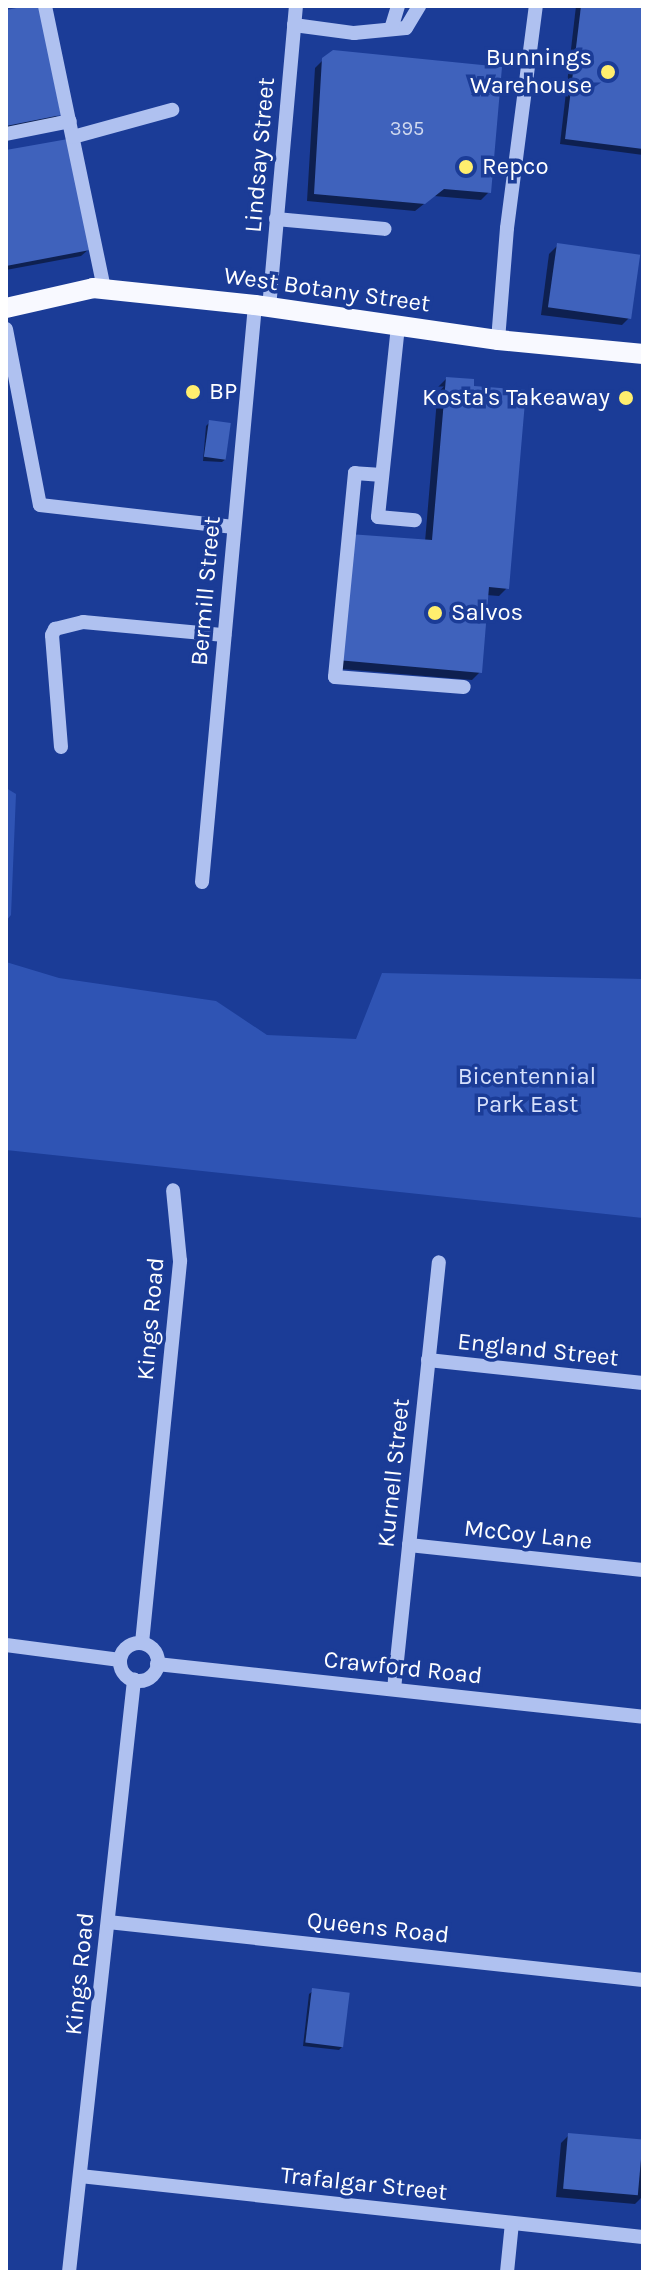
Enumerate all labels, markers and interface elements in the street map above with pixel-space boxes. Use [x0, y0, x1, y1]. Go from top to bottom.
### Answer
place label: Bunnings Warehouse [470, 44, 592, 100]
marker: Bunnings Warehouse [599, 63, 617, 81]
street label: Lindsay Street [239, 76, 281, 234]
house number: 395 [390, 116, 424, 140]
place label: Repco [482, 153, 549, 181]
marker: Repco [457, 158, 475, 176]
street label: West Botany Street [222, 261, 432, 319]
place label: BP [209, 378, 237, 406]
marker: BP [184, 383, 202, 401]
place label: Kosta's Takeaway [422, 384, 610, 412]
marker: Kosta's Takeaway [617, 389, 635, 407]
street label: Bermill Street [185, 515, 227, 667]
place label: Salvos [451, 599, 523, 627]
marker: Salvos [426, 604, 444, 622]
park label: Bicentennial Park East [458, 1063, 596, 1119]
street label: Kings Road [131, 1256, 171, 1382]
street label: England Street [456, 1327, 620, 1373]
street label: Kurnell Street [372, 1397, 416, 1549]
street label: McCoy Lane [463, 1514, 593, 1556]
street label: Crawford Road [322, 1645, 484, 1691]
street label: Queens Road [305, 1906, 451, 1950]
street label: Kings Road [59, 1911, 101, 2037]
street label: Trafalgar Street [279, 2161, 449, 2207]

